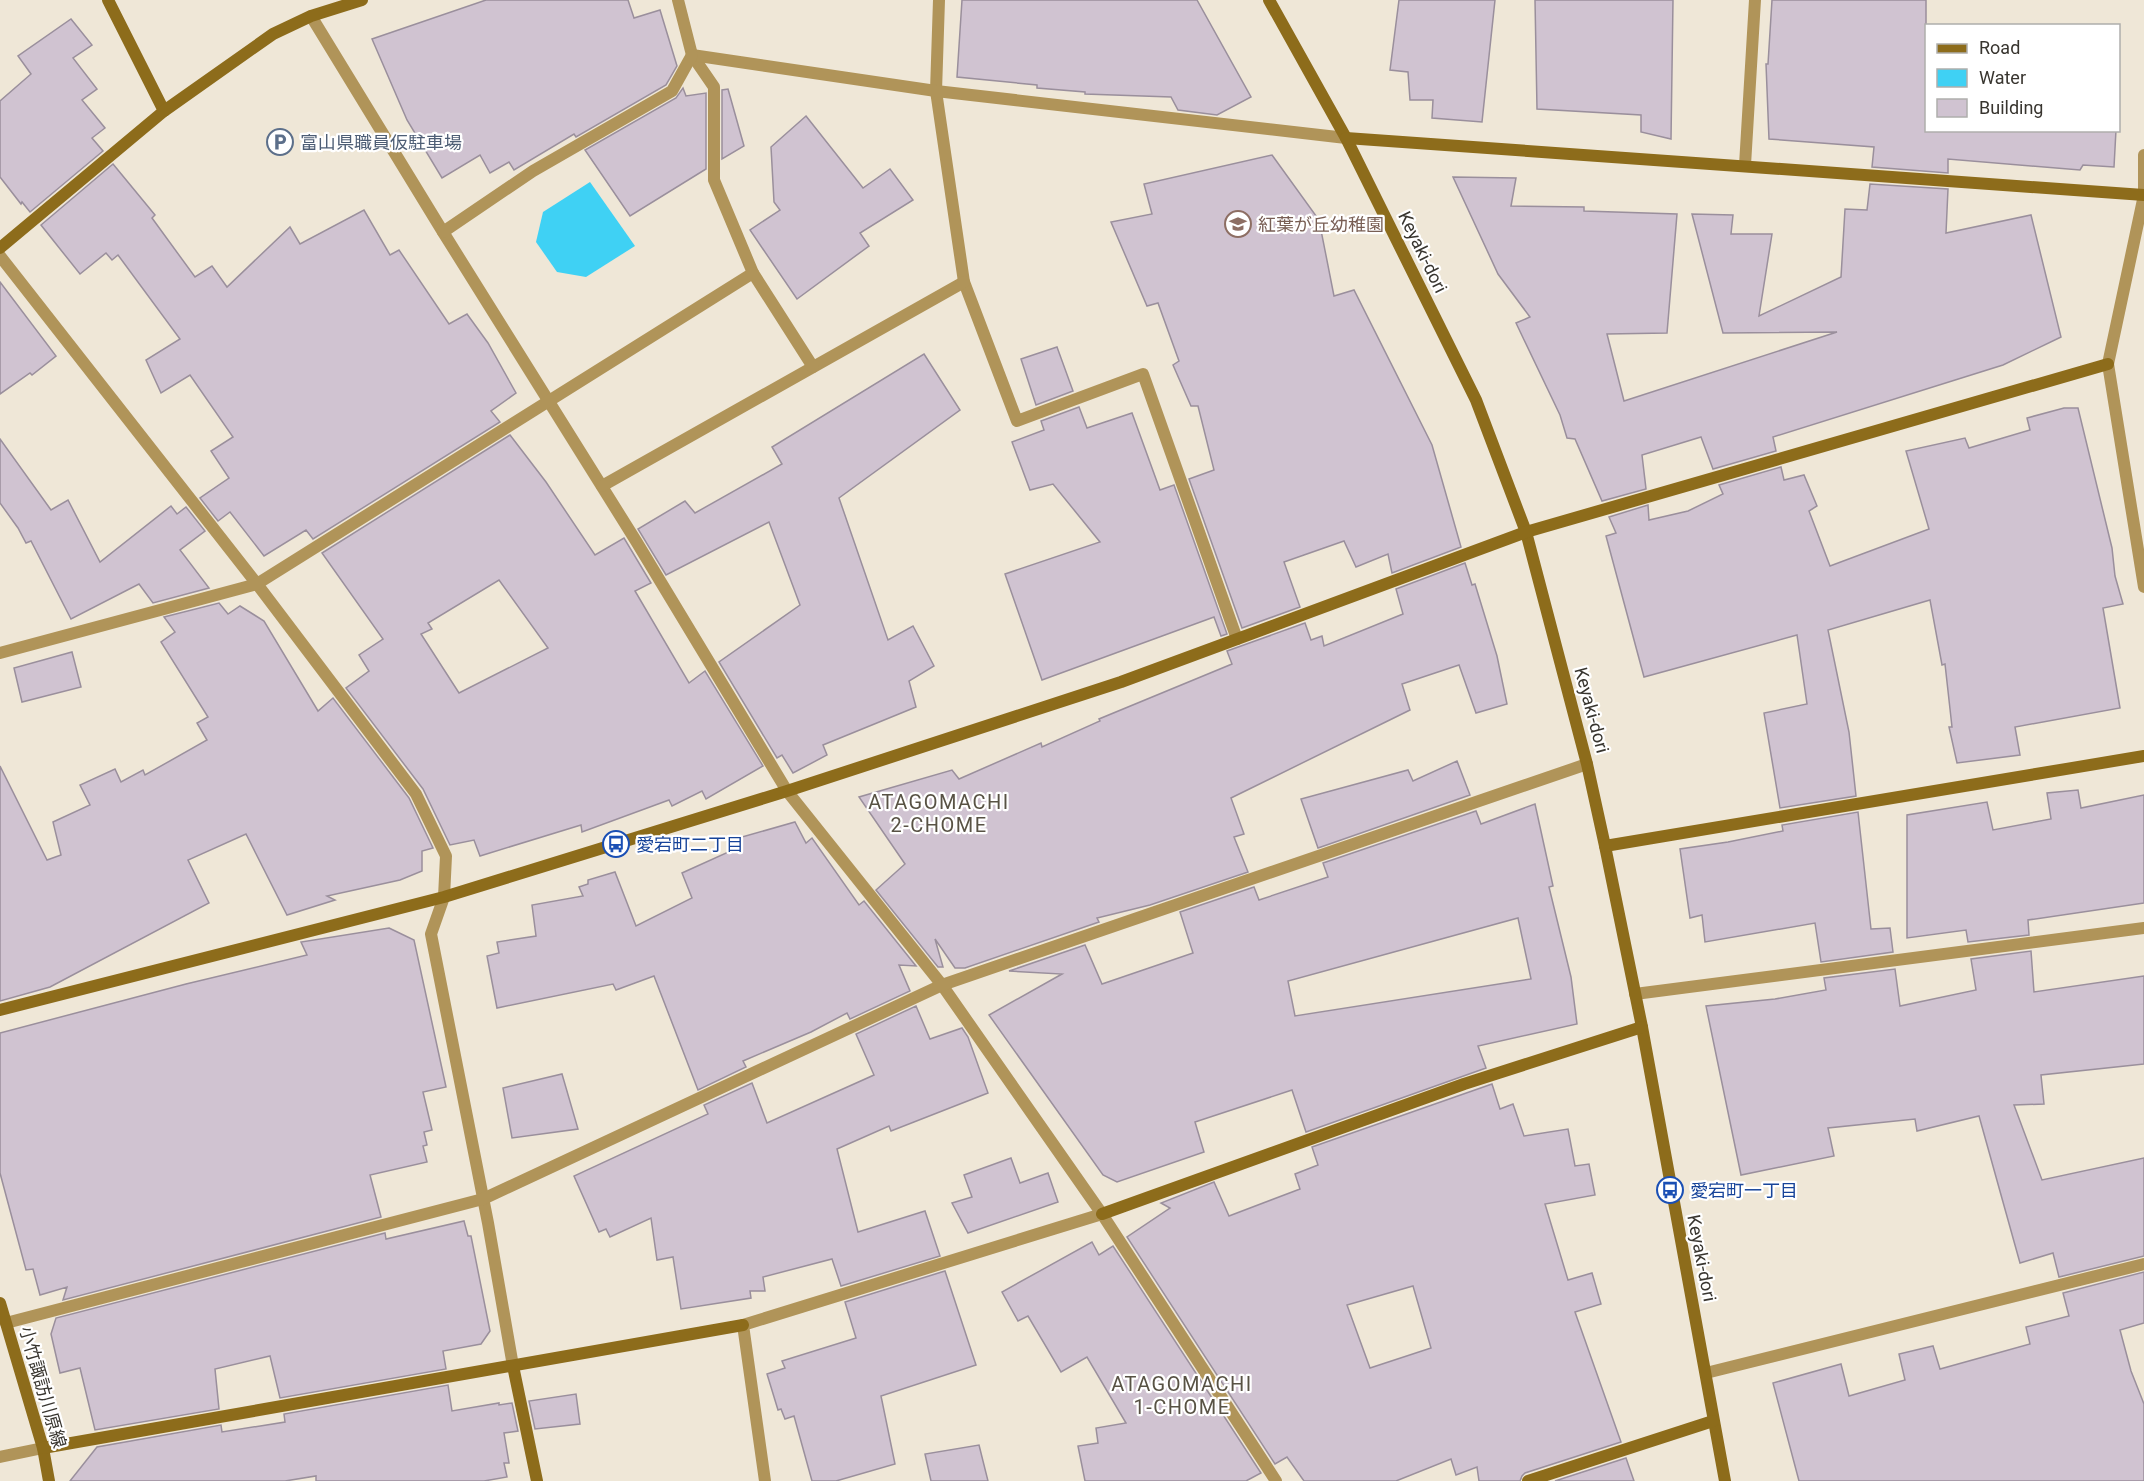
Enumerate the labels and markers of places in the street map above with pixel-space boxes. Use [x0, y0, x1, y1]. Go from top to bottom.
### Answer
parking icon: 富山県職員仮駐車場 [265, 127, 295, 157]
place label: 富山県職員仮駐車場 [300, 132, 462, 153]
school or university icon: 紅葉が丘幼稚園 [1223, 209, 1253, 239]
place label: 紅葉が丘幼稚園 [1258, 214, 1384, 235]
bus stop icon: 愛宕町二丁目 [601, 829, 631, 859]
place label: 愛宕町二丁目 [636, 834, 744, 855]
bus stop icon: 愛宕町一丁目 [1655, 1175, 1685, 1205]
place label: 愛宕町一丁目 [1690, 1180, 1798, 1201]

